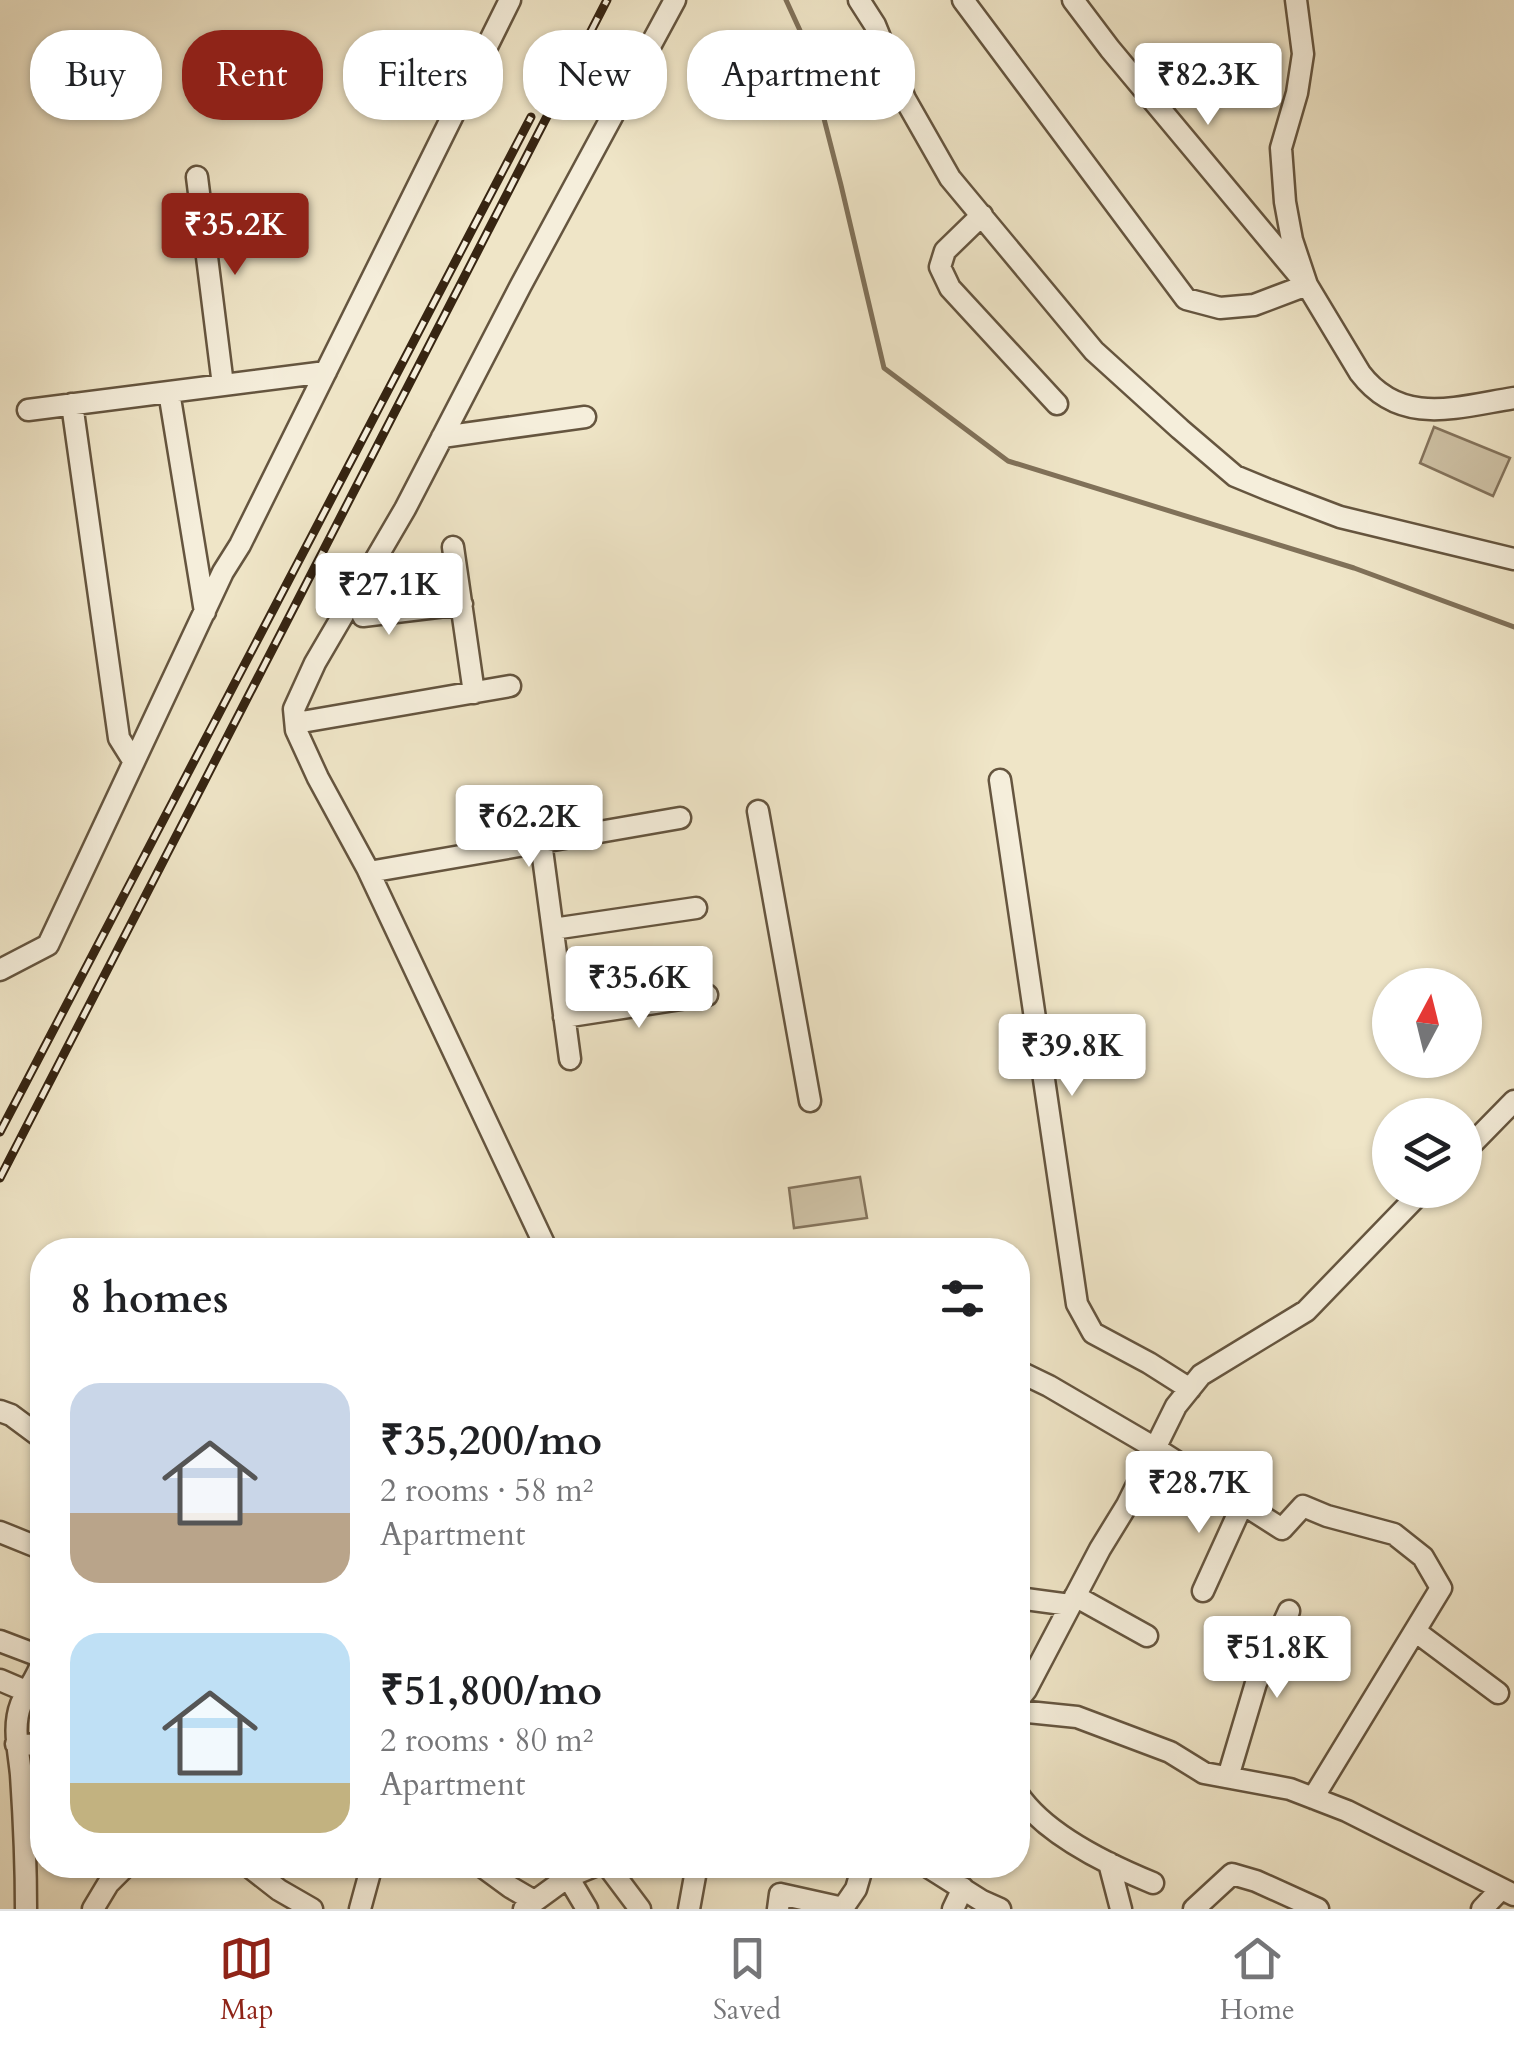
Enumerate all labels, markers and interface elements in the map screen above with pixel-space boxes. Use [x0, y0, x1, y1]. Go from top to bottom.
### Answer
chip: Buy [30, 30, 162, 120]
chip: Rent [182, 30, 323, 120]
chip: Filters [343, 30, 503, 120]
chip: New [523, 30, 667, 120]
chip: Apartment [687, 30, 915, 120]
pin: ₹82.3K [1127, 43, 1289, 128]
text: ₹82.3K [1157, 53, 1259, 97]
pin: ₹35.2K [154, 193, 316, 278]
text: ₹35.2K [184, 203, 286, 247]
pin: ₹27.1K [308, 553, 470, 638]
text: ₹27.1K [338, 563, 440, 607]
pin: ₹62.2K [448, 785, 610, 870]
text: ₹62.2K [478, 795, 580, 839]
pin: ₹35.6K [558, 946, 720, 1031]
text: ₹35.6K [588, 956, 690, 1000]
north arrow [1372, 968, 1482, 1078]
map controls [1372, 968, 1482, 1208]
pin: ₹39.8K [991, 1014, 1153, 1099]
text: ₹39.8K [1021, 1024, 1123, 1068]
button: layers [1372, 1098, 1482, 1208]
text: 8 homes [70, 1270, 228, 1327]
icon: filters [935, 1271, 990, 1326]
text: ₹35,200/mo [380, 1412, 602, 1469]
icon: home [150, 1423, 270, 1543]
pin: ₹28.7K [1118, 1451, 1280, 1536]
text: ₹28.7K [1148, 1461, 1250, 1505]
text: 2 rooms · 58 m² [380, 1469, 593, 1513]
text: Apartment [380, 1513, 525, 1557]
pin: ₹51.8K [1196, 1616, 1358, 1701]
text: ₹51.8K [1226, 1626, 1328, 1670]
text: ₹51,800/mo [380, 1662, 602, 1719]
icon: home [150, 1673, 270, 1793]
text: 2 rooms · 80 m² [380, 1719, 593, 1763]
text: Apartment [380, 1763, 525, 1807]
tab: Map [219, 1931, 274, 2029]
tab: Saved [713, 1931, 781, 2029]
tab: Home [1220, 1931, 1295, 2029]

